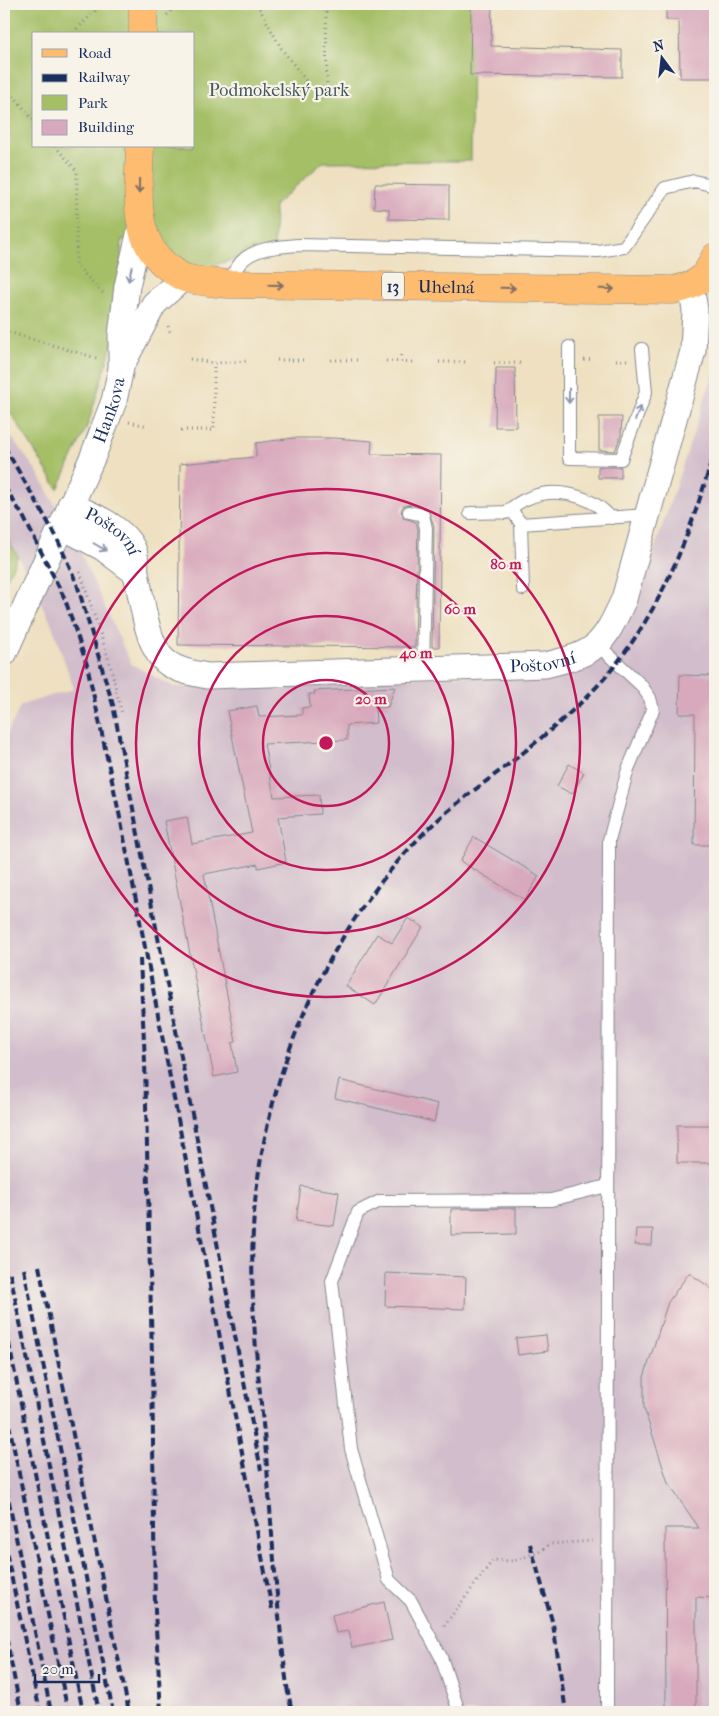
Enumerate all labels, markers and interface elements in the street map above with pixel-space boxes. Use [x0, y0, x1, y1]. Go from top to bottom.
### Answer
legend [32, 32, 195, 148]
north arrow [636, 32, 686, 82]
text: N [651, 36, 666, 56]
text: Road [78, 44, 112, 62]
text: Railway [78, 68, 131, 86]
park label: Podmokelský park [209, 80, 350, 101]
text: Park [78, 94, 108, 112]
text: Building [78, 118, 135, 136]
one-way arrow [135, 178, 144, 194]
one-way arrow [125, 265, 134, 281]
road number: 13 [382, 272, 404, 300]
street label: Uhelná [418, 277, 475, 298]
one-way arrow [268, 280, 284, 290]
one-way arrow [500, 283, 516, 293]
one-way arrow [598, 284, 615, 294]
street label: Hankova [89, 375, 130, 446]
one-way arrow [564, 388, 574, 404]
one-way arrow [634, 406, 643, 422]
street label: Poštovní [81, 503, 145, 559]
one-way arrow [93, 542, 107, 552]
text: 80 m [490, 555, 522, 573]
text: 60 m [444, 600, 477, 618]
text: 40 m [399, 644, 433, 662]
street label: Poštovní [509, 647, 579, 677]
text: 20 m [355, 690, 387, 708]
centre of rings [317, 734, 335, 752]
scale bar [35, 1651, 99, 1683]
text: 20 m [42, 1660, 74, 1678]

